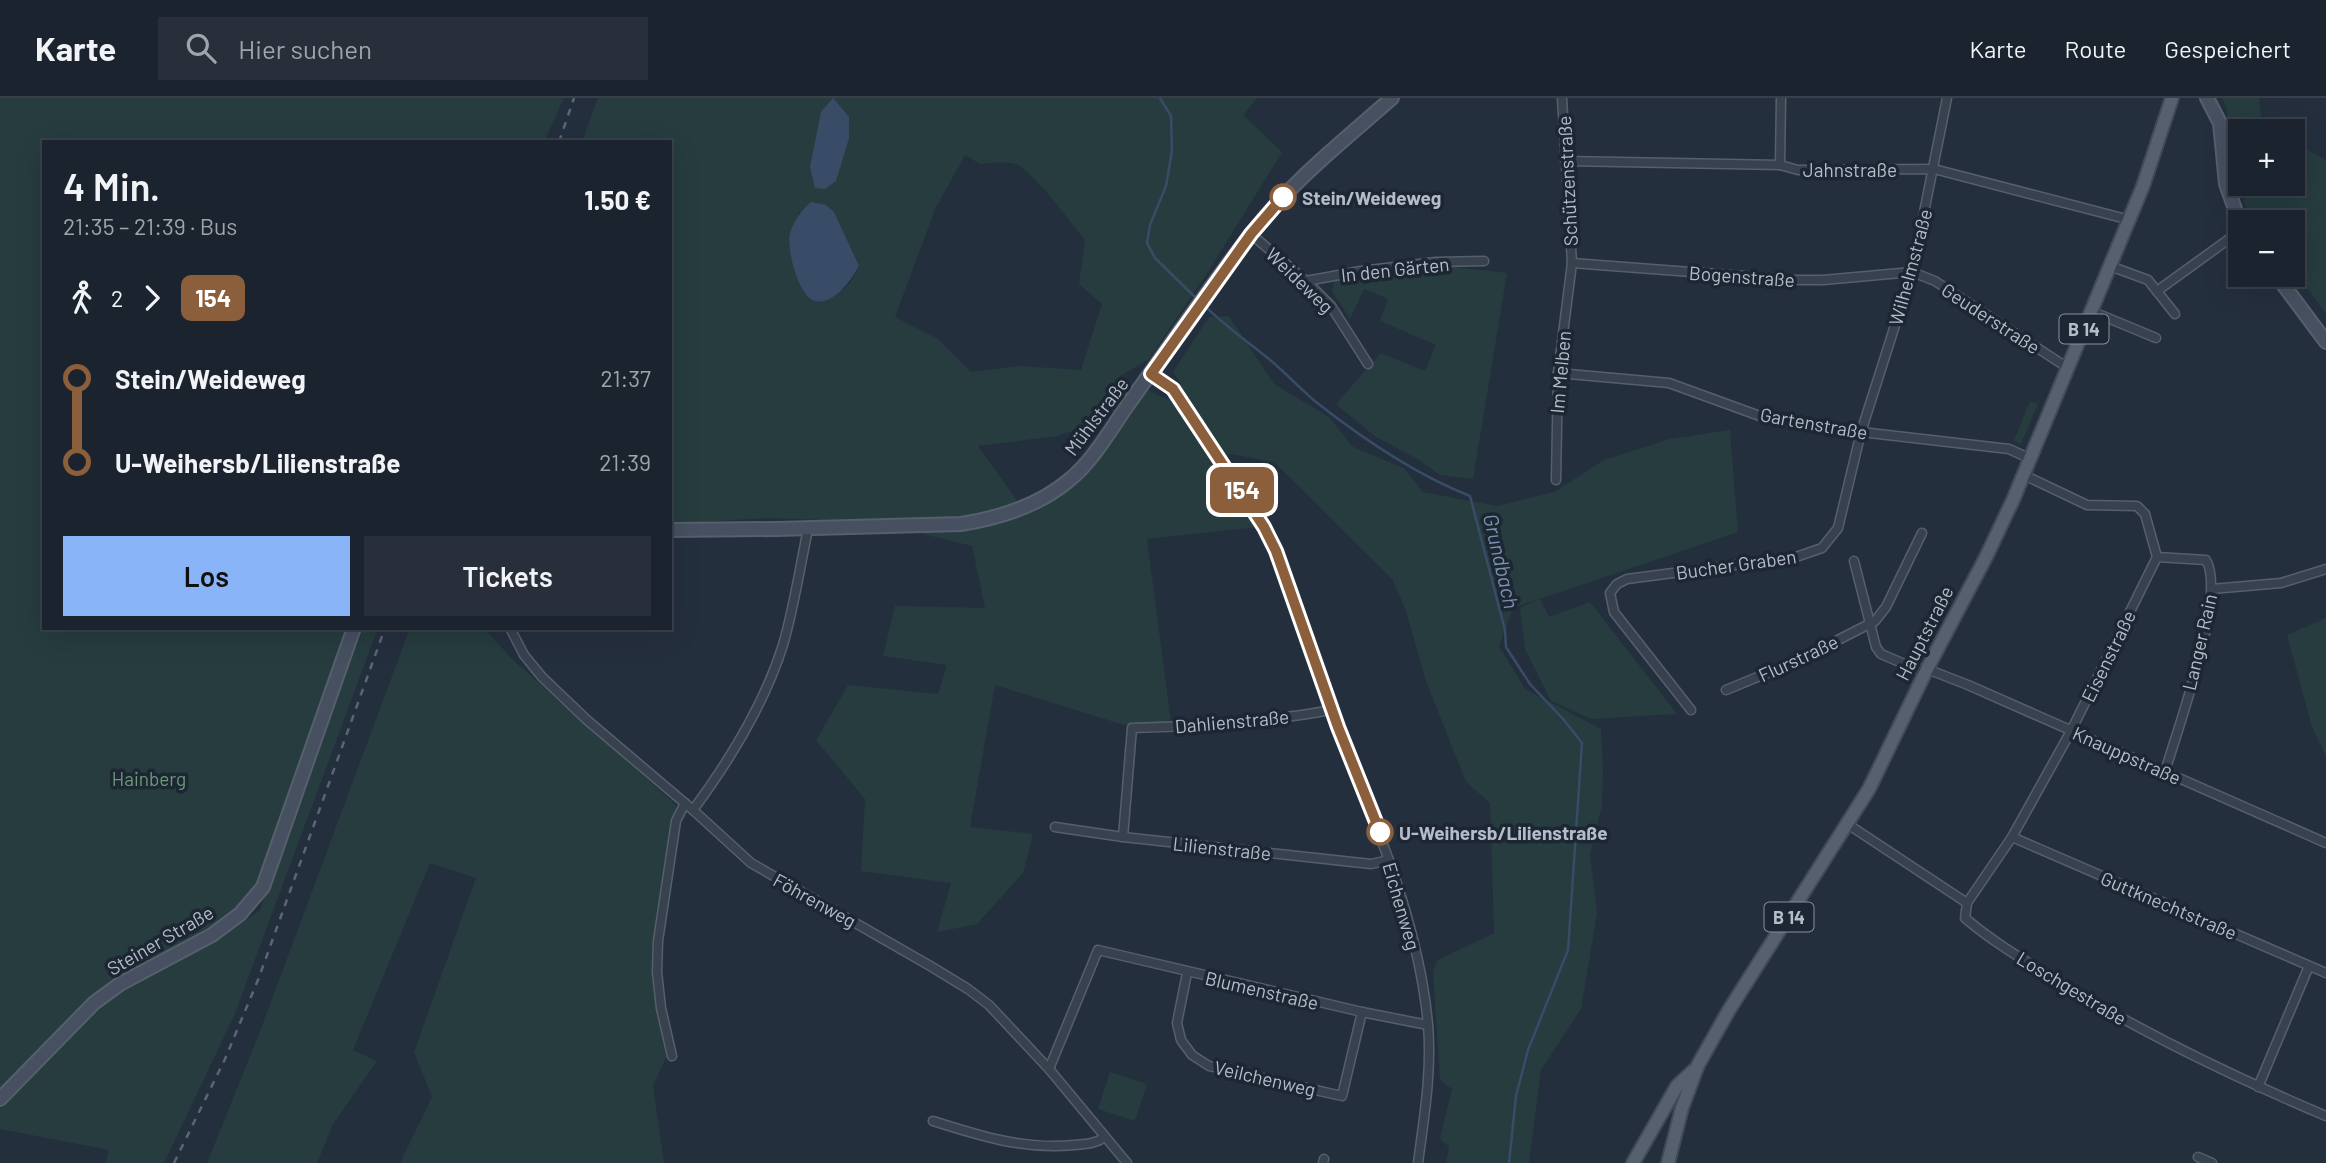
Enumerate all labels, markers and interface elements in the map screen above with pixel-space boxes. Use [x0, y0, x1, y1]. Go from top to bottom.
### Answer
search box [158, 17, 648, 80]
text: Karte [35, 28, 116, 68]
icon: search [182, 29, 220, 67]
text: Hier suchen [238, 33, 372, 64]
text: Karte [1969, 34, 2027, 63]
text: Route [2065, 34, 2126, 63]
text: Gespeichert [2164, 34, 2291, 63]
street label: Schützenstraße [1552, 115, 1582, 247]
map controls [2228, 119, 2305, 287]
button: + [2228, 119, 2305, 196]
street label: Jahnstraße [1803, 158, 1897, 181]
text: 4 Min. [63, 163, 160, 209]
text: 1.50 € [584, 184, 651, 215]
marker: Stein/Weideweg [1270, 184, 1296, 210]
place label: Stein/Weideweg [1302, 186, 1441, 209]
street label: Wilhelmstraße [1883, 206, 1937, 328]
button: − [2228, 210, 2305, 287]
text: 21:35 – 21:39 · Bus [63, 212, 237, 240]
street label: Weideweg [1262, 242, 1338, 318]
street label: In den Gärten [1340, 252, 1450, 286]
street label: Bogenstraße [1688, 261, 1796, 291]
street label: Geuderstraße [1938, 278, 2044, 358]
icon: walk [63, 279, 101, 317]
icon: forward [133, 279, 171, 317]
text: 154 [195, 283, 231, 312]
text: 2 [111, 284, 123, 312]
road number: B 14 [2060, 314, 2108, 344]
street label: Im Melben [1545, 330, 1575, 414]
text: Stein/Weideweg [115, 363, 306, 394]
text: 21:37 [600, 364, 651, 392]
street label: Mühlstraße [1059, 372, 1133, 460]
street label: Gartenstraße [1758, 402, 1870, 444]
text: U-Weihersb/Lilienstraße [115, 447, 400, 478]
text: 21:39 [599, 448, 651, 476]
line badge: 154 [1202, 467, 1282, 513]
text: 154 [1224, 475, 1260, 504]
water label: Grundbach [1479, 511, 1525, 611]
button: Los [63, 536, 350, 616]
button: Tickets [364, 536, 651, 616]
street label: Bucher Graben [1674, 544, 1798, 584]
street label: Hauptstraße [1890, 582, 1958, 684]
street label: Langer Rain [2177, 592, 2221, 692]
street label: Eisenstraße [2076, 606, 2140, 706]
street label: Flurstraße [1754, 630, 1842, 686]
street label: Dahlienstraße [1174, 705, 1290, 737]
street label: Knauppstraße [2069, 721, 2185, 789]
park label: Hainberg [112, 767, 186, 790]
marker: U-Weihersb/Lilienstraße [1367, 819, 1393, 845]
place label: U-Weihersb/Lilienstraße [1399, 821, 1608, 844]
street label: Lilienstraße [1172, 831, 1272, 865]
street label: Eichenweg [1379, 859, 1425, 953]
street label: Guttknechtstraße [2097, 866, 2241, 944]
street label: Föhrenweg [770, 868, 860, 932]
street label: Steiner Straße [103, 900, 217, 980]
road number: B 14 [1764, 902, 1814, 932]
street label: Loschgestraße [2013, 946, 2131, 1030]
street label: Blumenstraße [1203, 966, 1321, 1014]
street label: Veilchenweg [1212, 1055, 1318, 1101]

